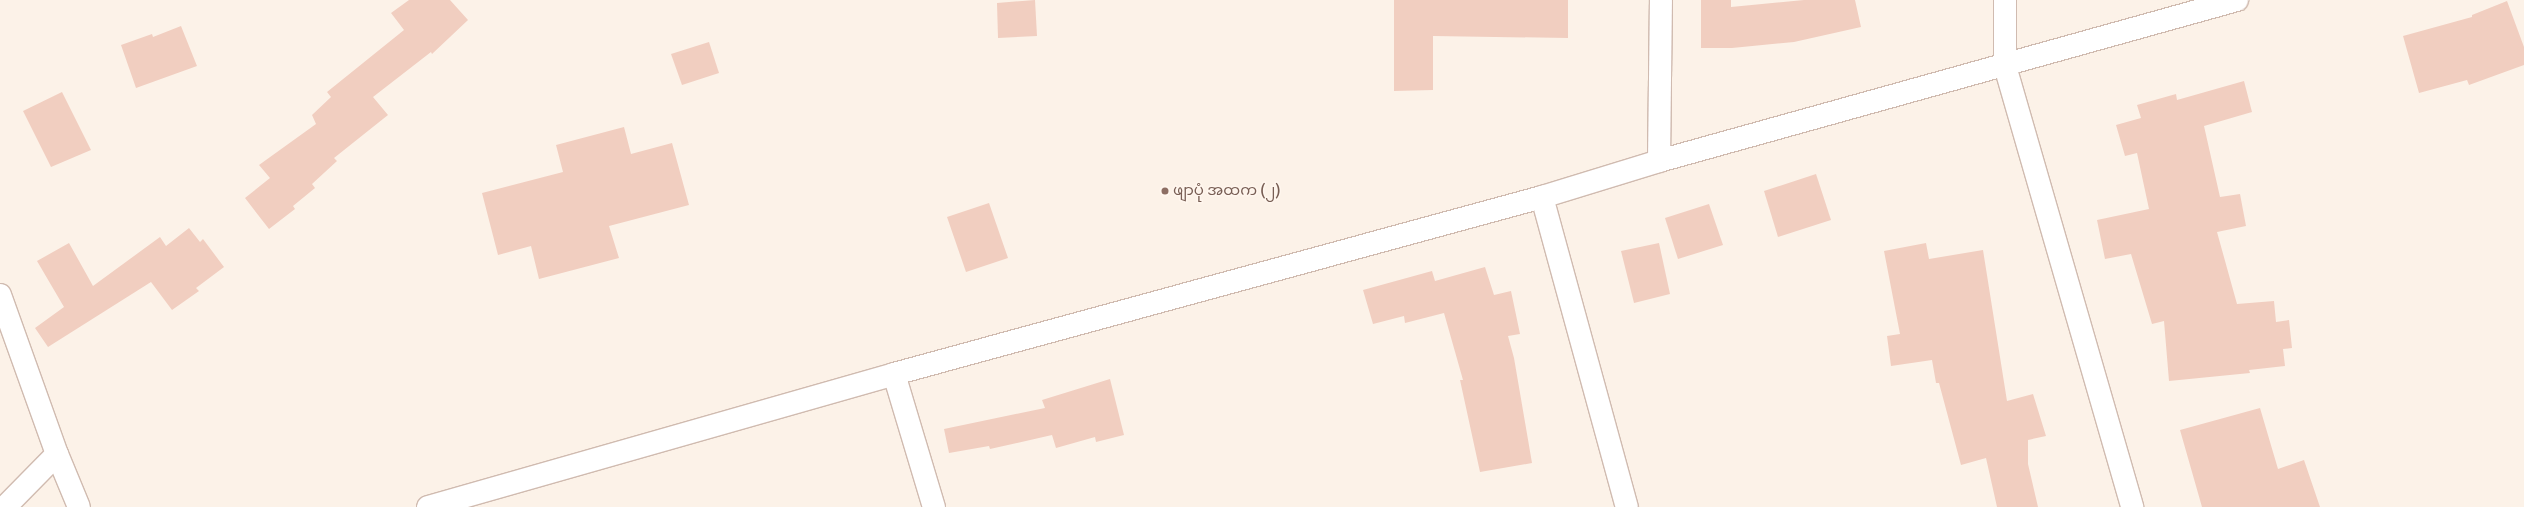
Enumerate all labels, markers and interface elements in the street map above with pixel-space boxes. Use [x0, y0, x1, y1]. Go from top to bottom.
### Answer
place label: ဖျာပုံ အထက (၂) [1173, 182, 1280, 200]
marker: ဖျာပုံ အထက (၂) [1160, 186, 1170, 196]

